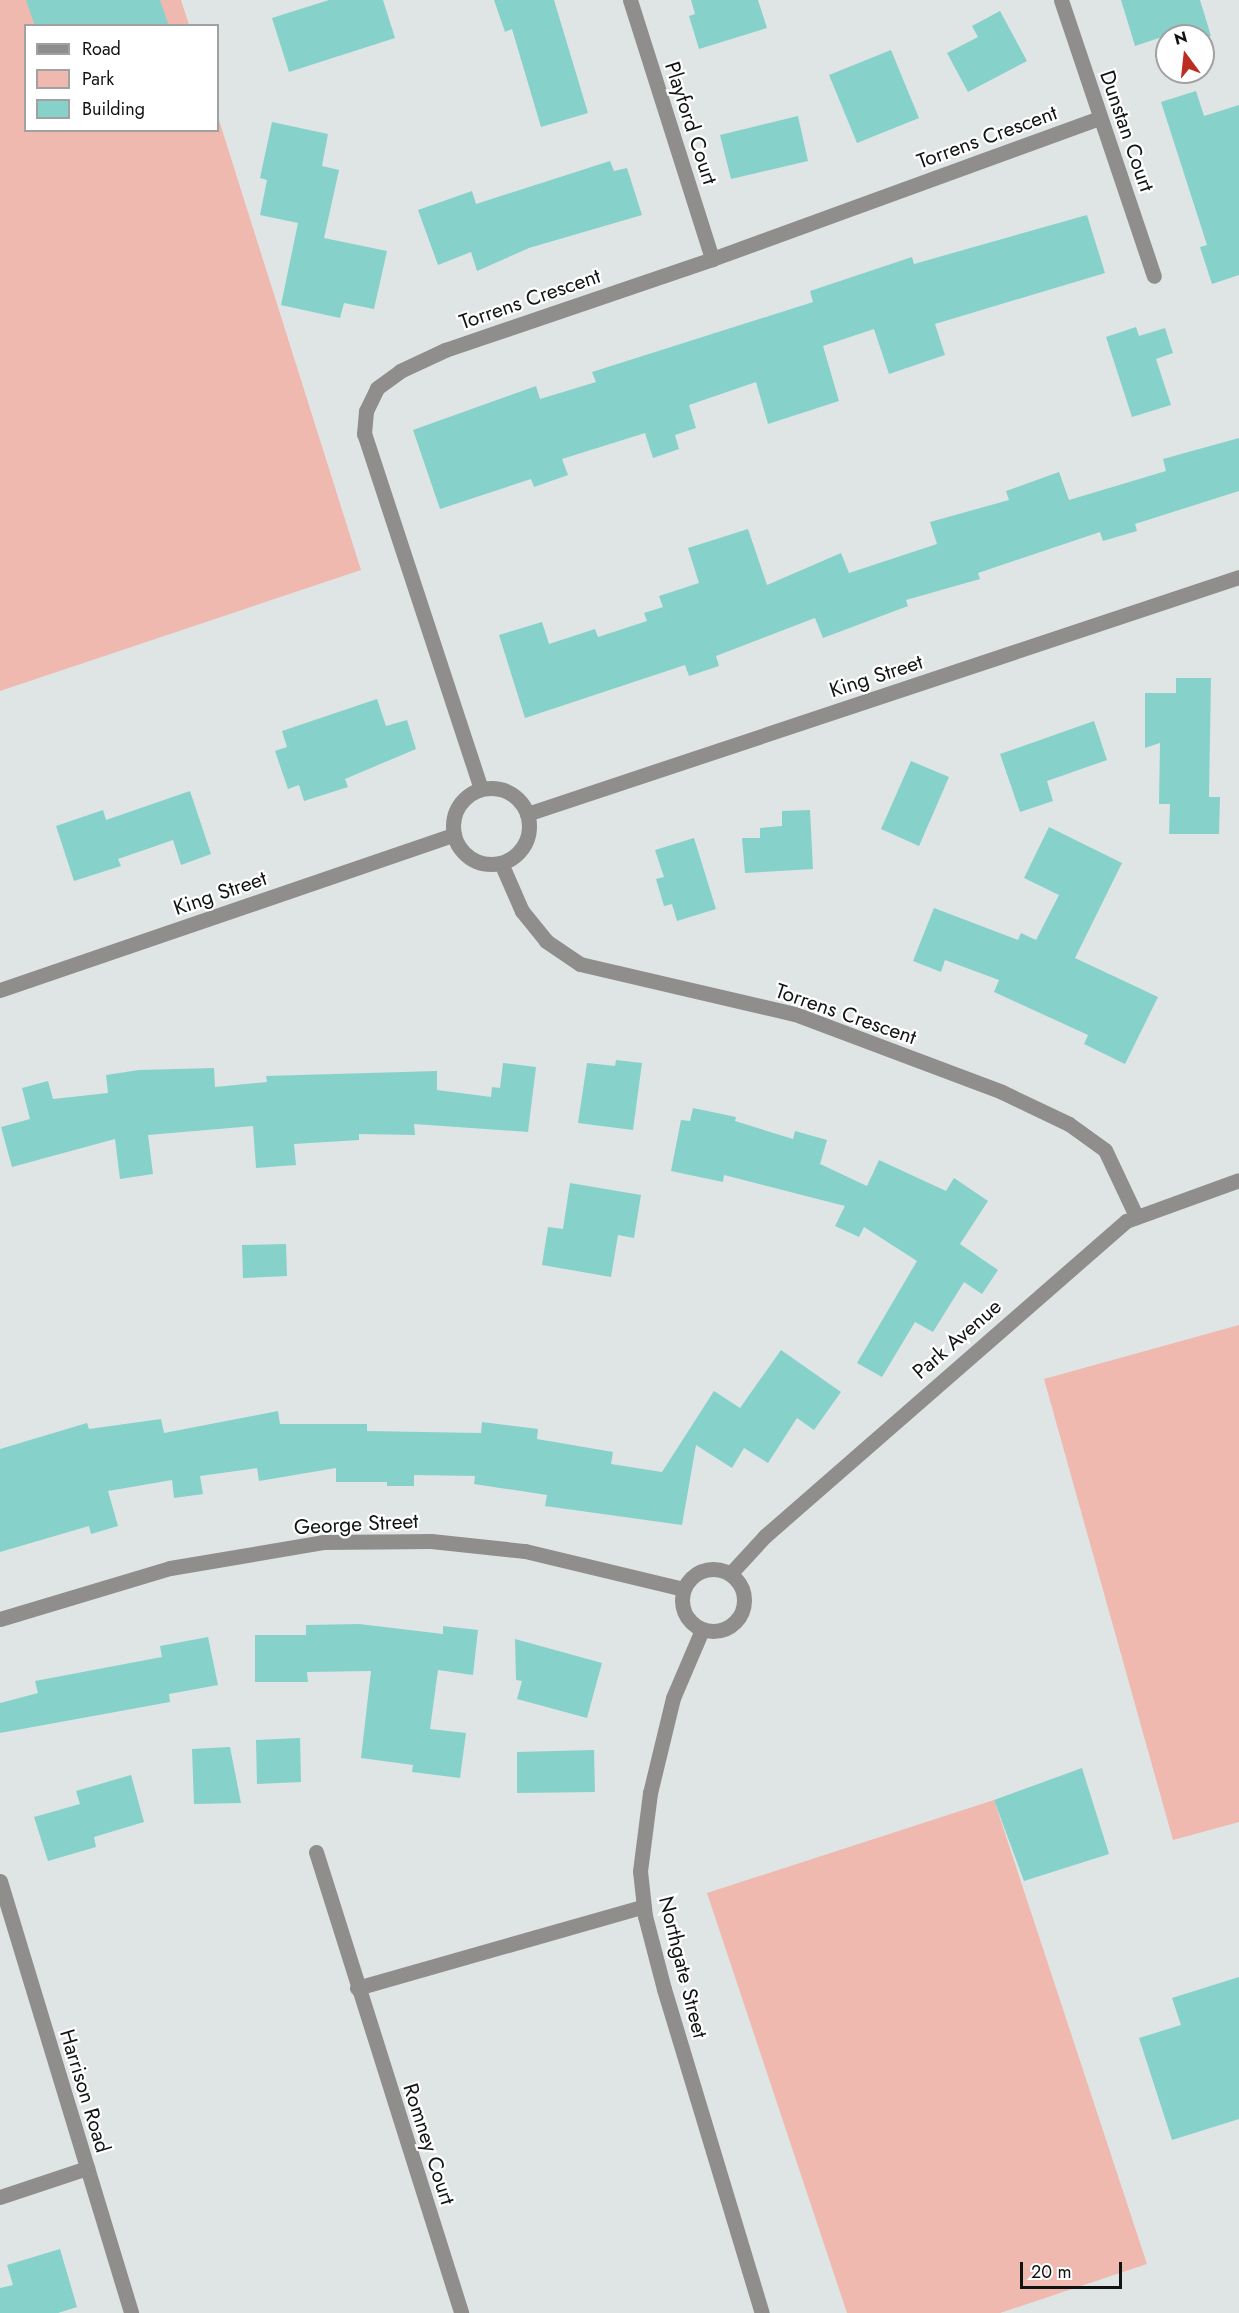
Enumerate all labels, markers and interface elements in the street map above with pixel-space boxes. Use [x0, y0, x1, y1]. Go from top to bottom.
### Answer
legend [24, 24, 219, 132]
north arrow [1155, 24, 1215, 84]
text: N [1172, 25, 1190, 51]
text: Road [82, 36, 121, 62]
street label: Playford Court [659, 58, 723, 188]
text: Park [82, 66, 114, 92]
street label: Dunstan Court [1095, 67, 1159, 195]
text: Building [82, 96, 145, 122]
street label: Torrens Crescent [913, 100, 1061, 174]
street label: Torrens Crescent [456, 263, 604, 335]
street label: King Street [826, 649, 926, 703]
street label: King Street [170, 865, 270, 921]
street label: Torrens Crescent [772, 978, 920, 1050]
street label: Park Avenue [908, 1294, 1006, 1384]
street label: George Street [293, 1508, 419, 1540]
street label: Northgate Street [653, 1893, 713, 2041]
street label: Harrison Road [54, 2026, 116, 2156]
street label: Romney Court [398, 2080, 460, 2208]
scale bar [1023, 2250, 1125, 2288]
text: 20 m [1031, 2259, 1071, 2285]

